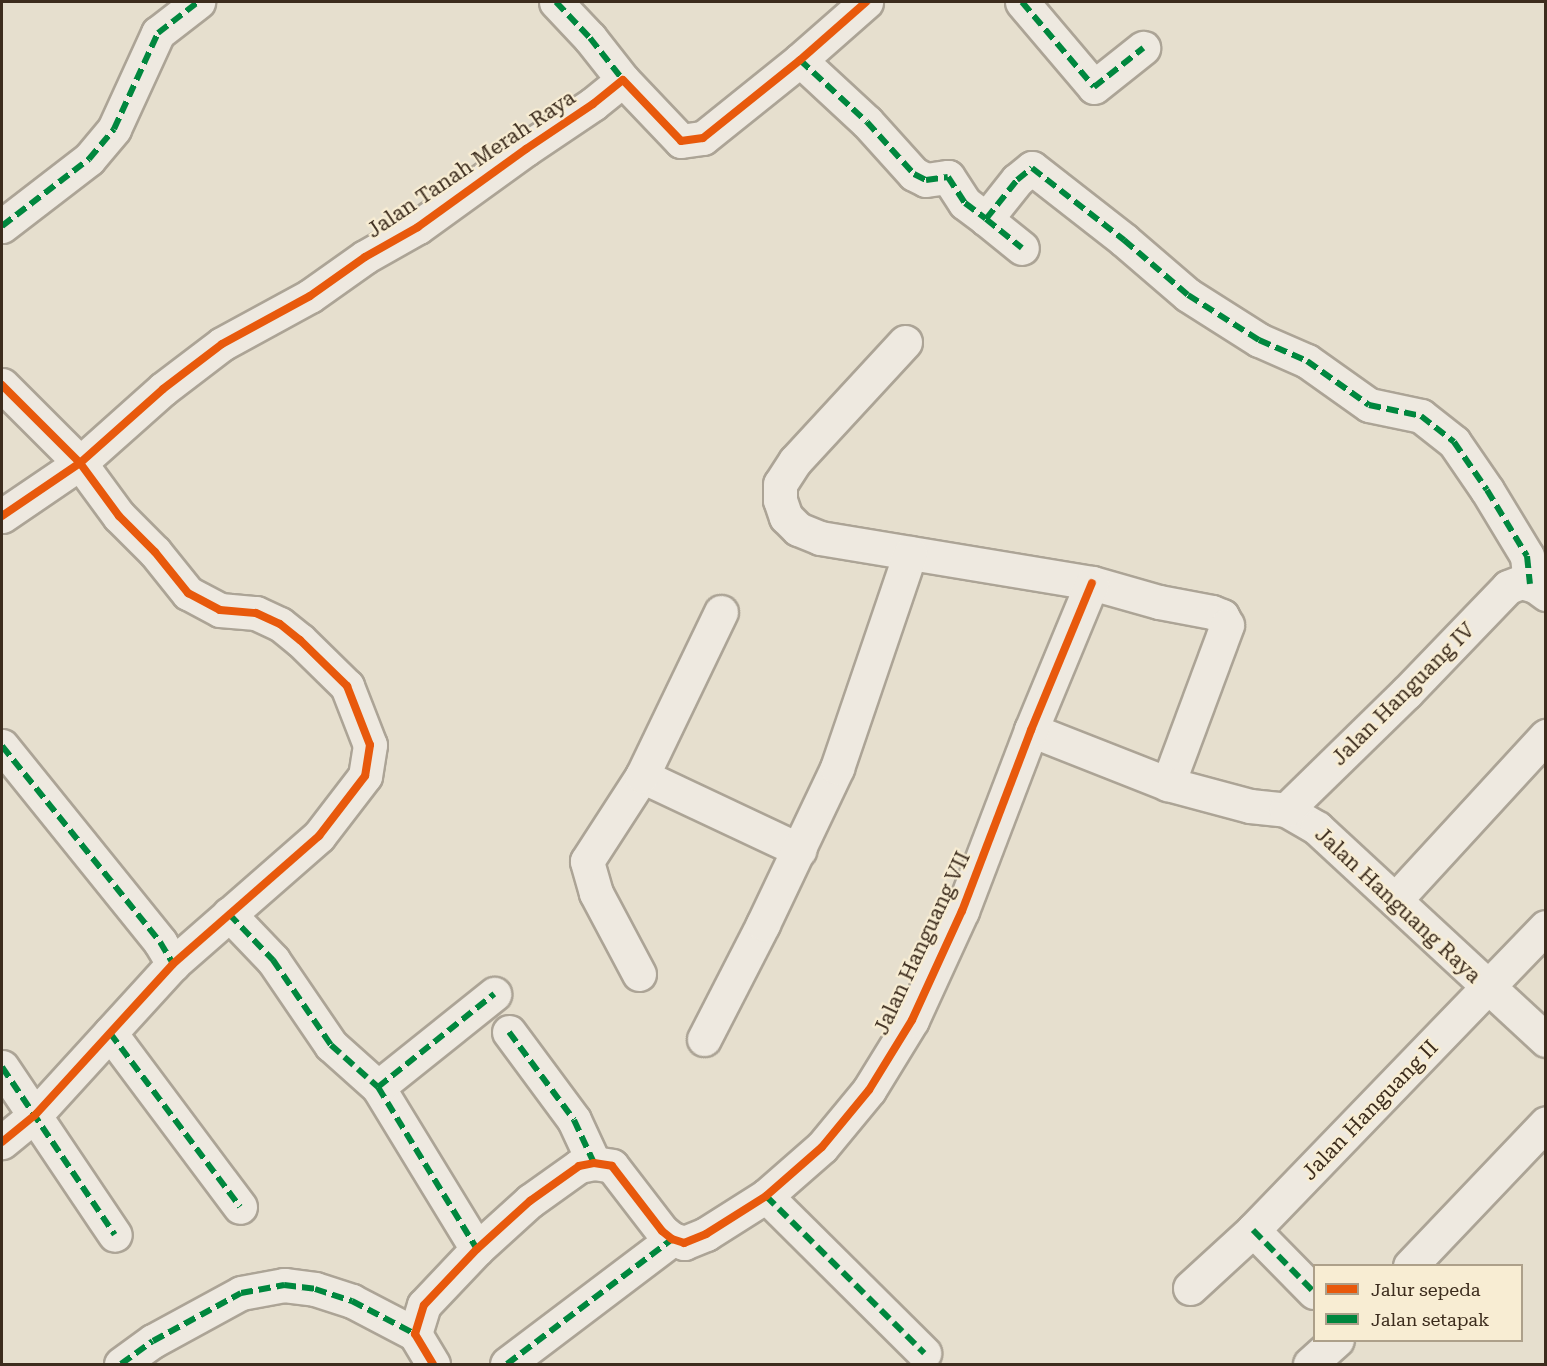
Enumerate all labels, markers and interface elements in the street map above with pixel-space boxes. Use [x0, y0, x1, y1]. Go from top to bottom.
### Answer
street label: Jalan Tanah Merah Raya [362, 85, 580, 243]
street label: Jalan Hanguang IV [1326, 617, 1480, 771]
street label: Jalan Hanguang Raya [1310, 822, 1486, 988]
street label: Jalan Hanguang VII [868, 847, 976, 1039]
street label: Jalan Hanguang II [1297, 1035, 1443, 1185]
legend [1313, 1264, 1523, 1342]
text: Jalur sepeda [1371, 1279, 1481, 1300]
text: Jalan setapak [1371, 1309, 1489, 1330]

